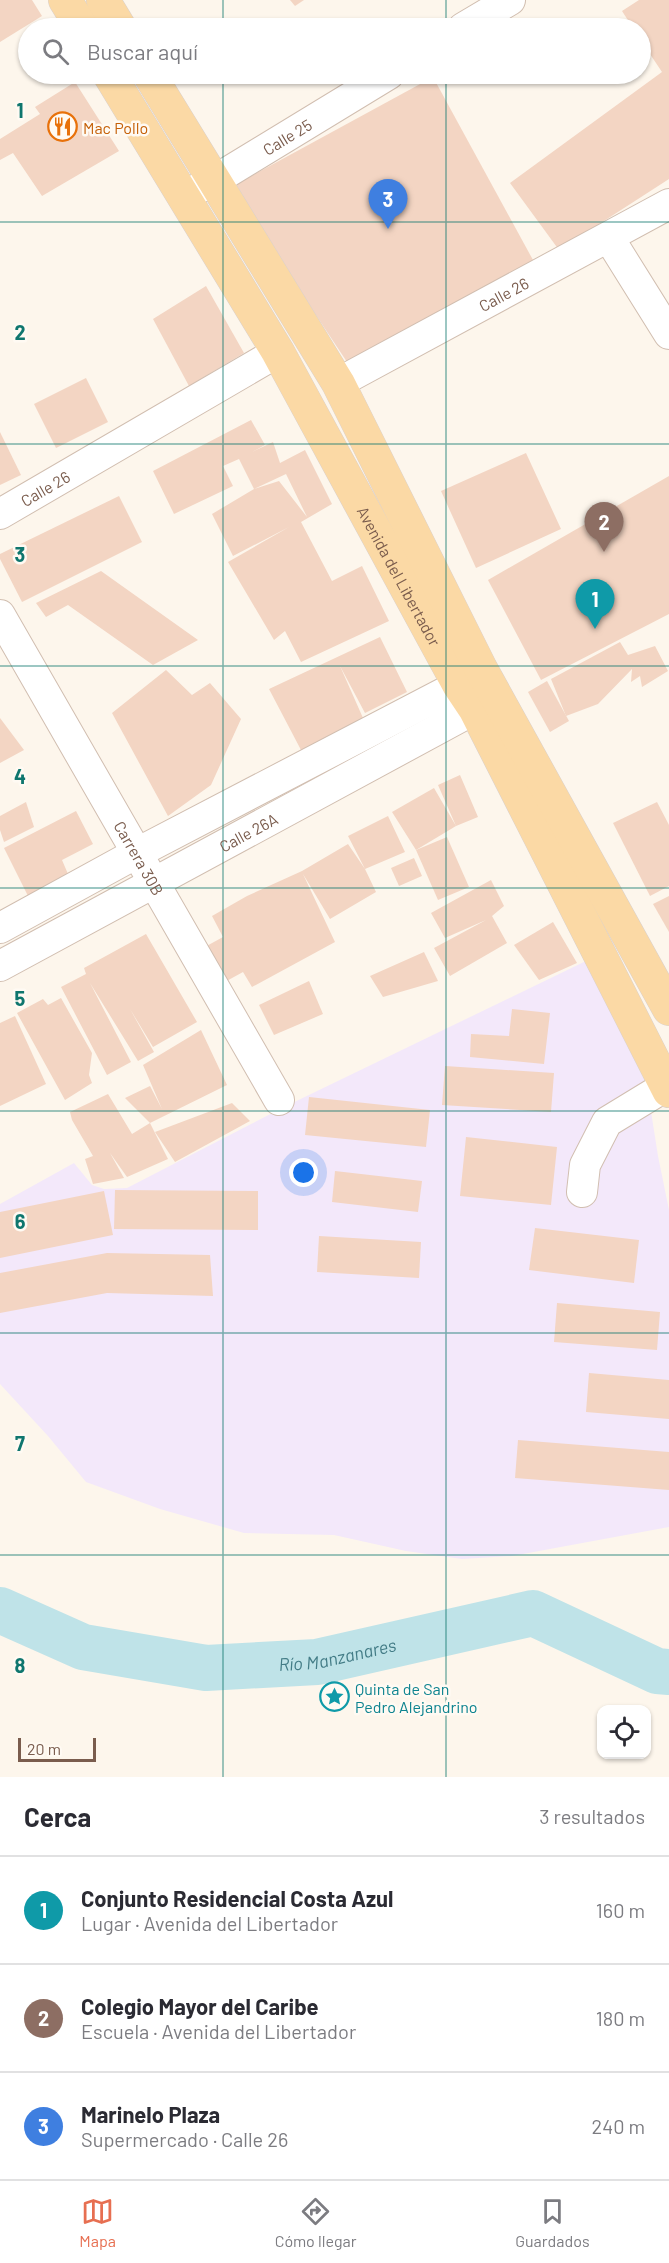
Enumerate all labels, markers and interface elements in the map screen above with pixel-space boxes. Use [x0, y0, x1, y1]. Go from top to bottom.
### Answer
search box [18, 18, 651, 84]
icon: search [39, 35, 72, 68]
text: Buscar aquí [87, 38, 198, 64]
text: 1 [16, 98, 24, 122]
restaurant icon: Mac Pollo [46, 111, 78, 143]
street label: Calle 25 [259, 114, 315, 158]
place label: Mac Pollo [83, 118, 148, 137]
pin: 3 [368, 180, 408, 229]
street label: Calle 26 [475, 272, 532, 315]
text: 2 [14, 320, 26, 344]
street label: Calle 26 [17, 466, 73, 510]
pin: 2 [584, 502, 624, 552]
street label: Avenida del Libertador [354, 503, 445, 649]
text: 3 [15, 542, 25, 566]
pin: 1 [576, 580, 614, 629]
text: 4 [14, 764, 26, 788]
street label: Calle 26A [216, 808, 281, 855]
street label: Carrera 30B [111, 817, 168, 898]
text: 5 [15, 986, 26, 1010]
your location [289, 1158, 318, 1187]
text: 6 [15, 1209, 26, 1233]
text: 7 [15, 1431, 25, 1455]
water label: Río Manzanares [278, 1633, 398, 1675]
text: 8 [15, 1653, 26, 1677]
place label: Quinta de San Pedro Alejandrino [355, 1679, 478, 1716]
place icon: Quinta de San Pedro Alejandrino [318, 1681, 350, 1713]
map controls [597, 1705, 651, 1759]
button: locate [597, 1705, 651, 1759]
scale bar [18, 1735, 96, 1762]
text: 20 m [27, 1739, 61, 1758]
text: Cerca [24, 1801, 91, 1832]
text: 3 resultados [539, 1804, 645, 1828]
text: Conjunto Residencial Costa Azul [81, 1885, 393, 1911]
text: 1 [40, 1898, 47, 1922]
text: 160 m [596, 1898, 645, 1922]
text: Lugar · Avenida del Libertador [81, 1911, 338, 1935]
text: Colegio Mayor del Caribe [81, 1993, 319, 2019]
text: 2 [38, 2006, 49, 2030]
text: 180 m [596, 2006, 645, 2030]
text: Escuela · Avenida del Libertador [81, 2019, 356, 2043]
text: Marinelo Plaza [81, 2101, 220, 2127]
text: 3 [38, 2114, 49, 2138]
text: 240 m [591, 2114, 645, 2138]
text: Supermercado · Calle 26 [81, 2127, 288, 2151]
tab: Mapa [79, 2195, 116, 2250]
tab: Cómo llegar [275, 2195, 356, 2250]
tab: Guardados [515, 2195, 590, 2250]

